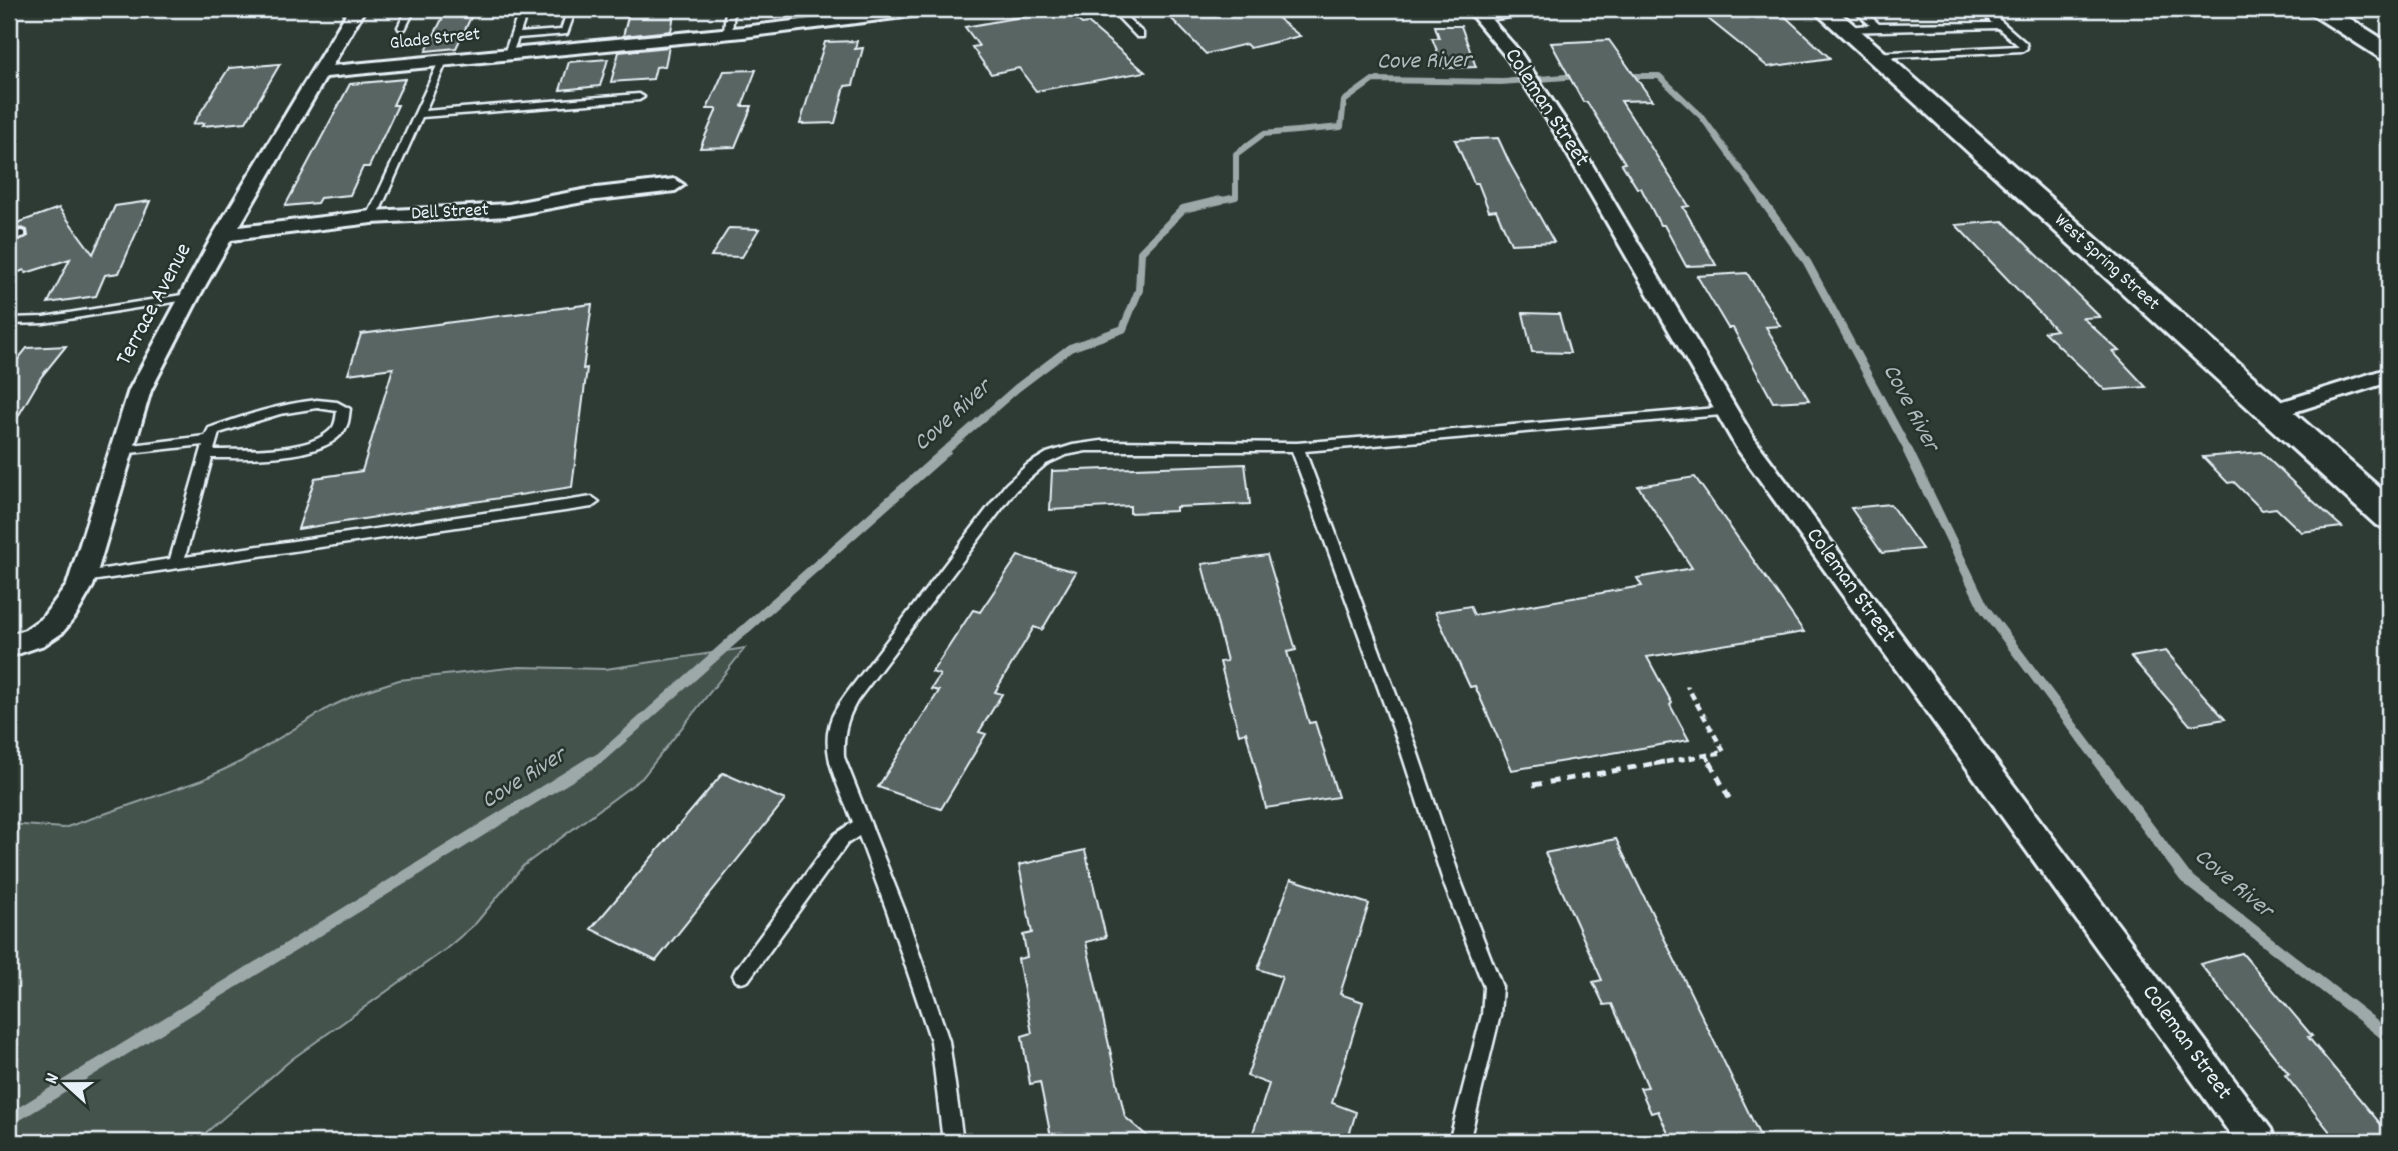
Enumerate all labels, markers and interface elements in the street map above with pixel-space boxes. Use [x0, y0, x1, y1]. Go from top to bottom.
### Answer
street label: Glade Street [388, 22, 482, 58]
street label: Coleman Street [1495, 42, 1597, 174]
water label: Cove River [1377, 44, 1474, 80]
street label: Dell Street [410, 197, 490, 229]
street label: West Spring Street [2047, 208, 2165, 318]
street label: Terrace Avenue [109, 238, 201, 372]
water label: Cove River [1873, 358, 1949, 460]
water label: Cove River [907, 370, 1002, 460]
street label: Coleman Street [1797, 521, 1903, 651]
water label: Cove River [475, 738, 576, 818]
water label: Cove River [2186, 841, 2282, 929]
street label: Coleman Street [2133, 978, 2239, 1108]
north arrow [32, 1050, 102, 1120]
text: N [39, 1070, 68, 1088]

